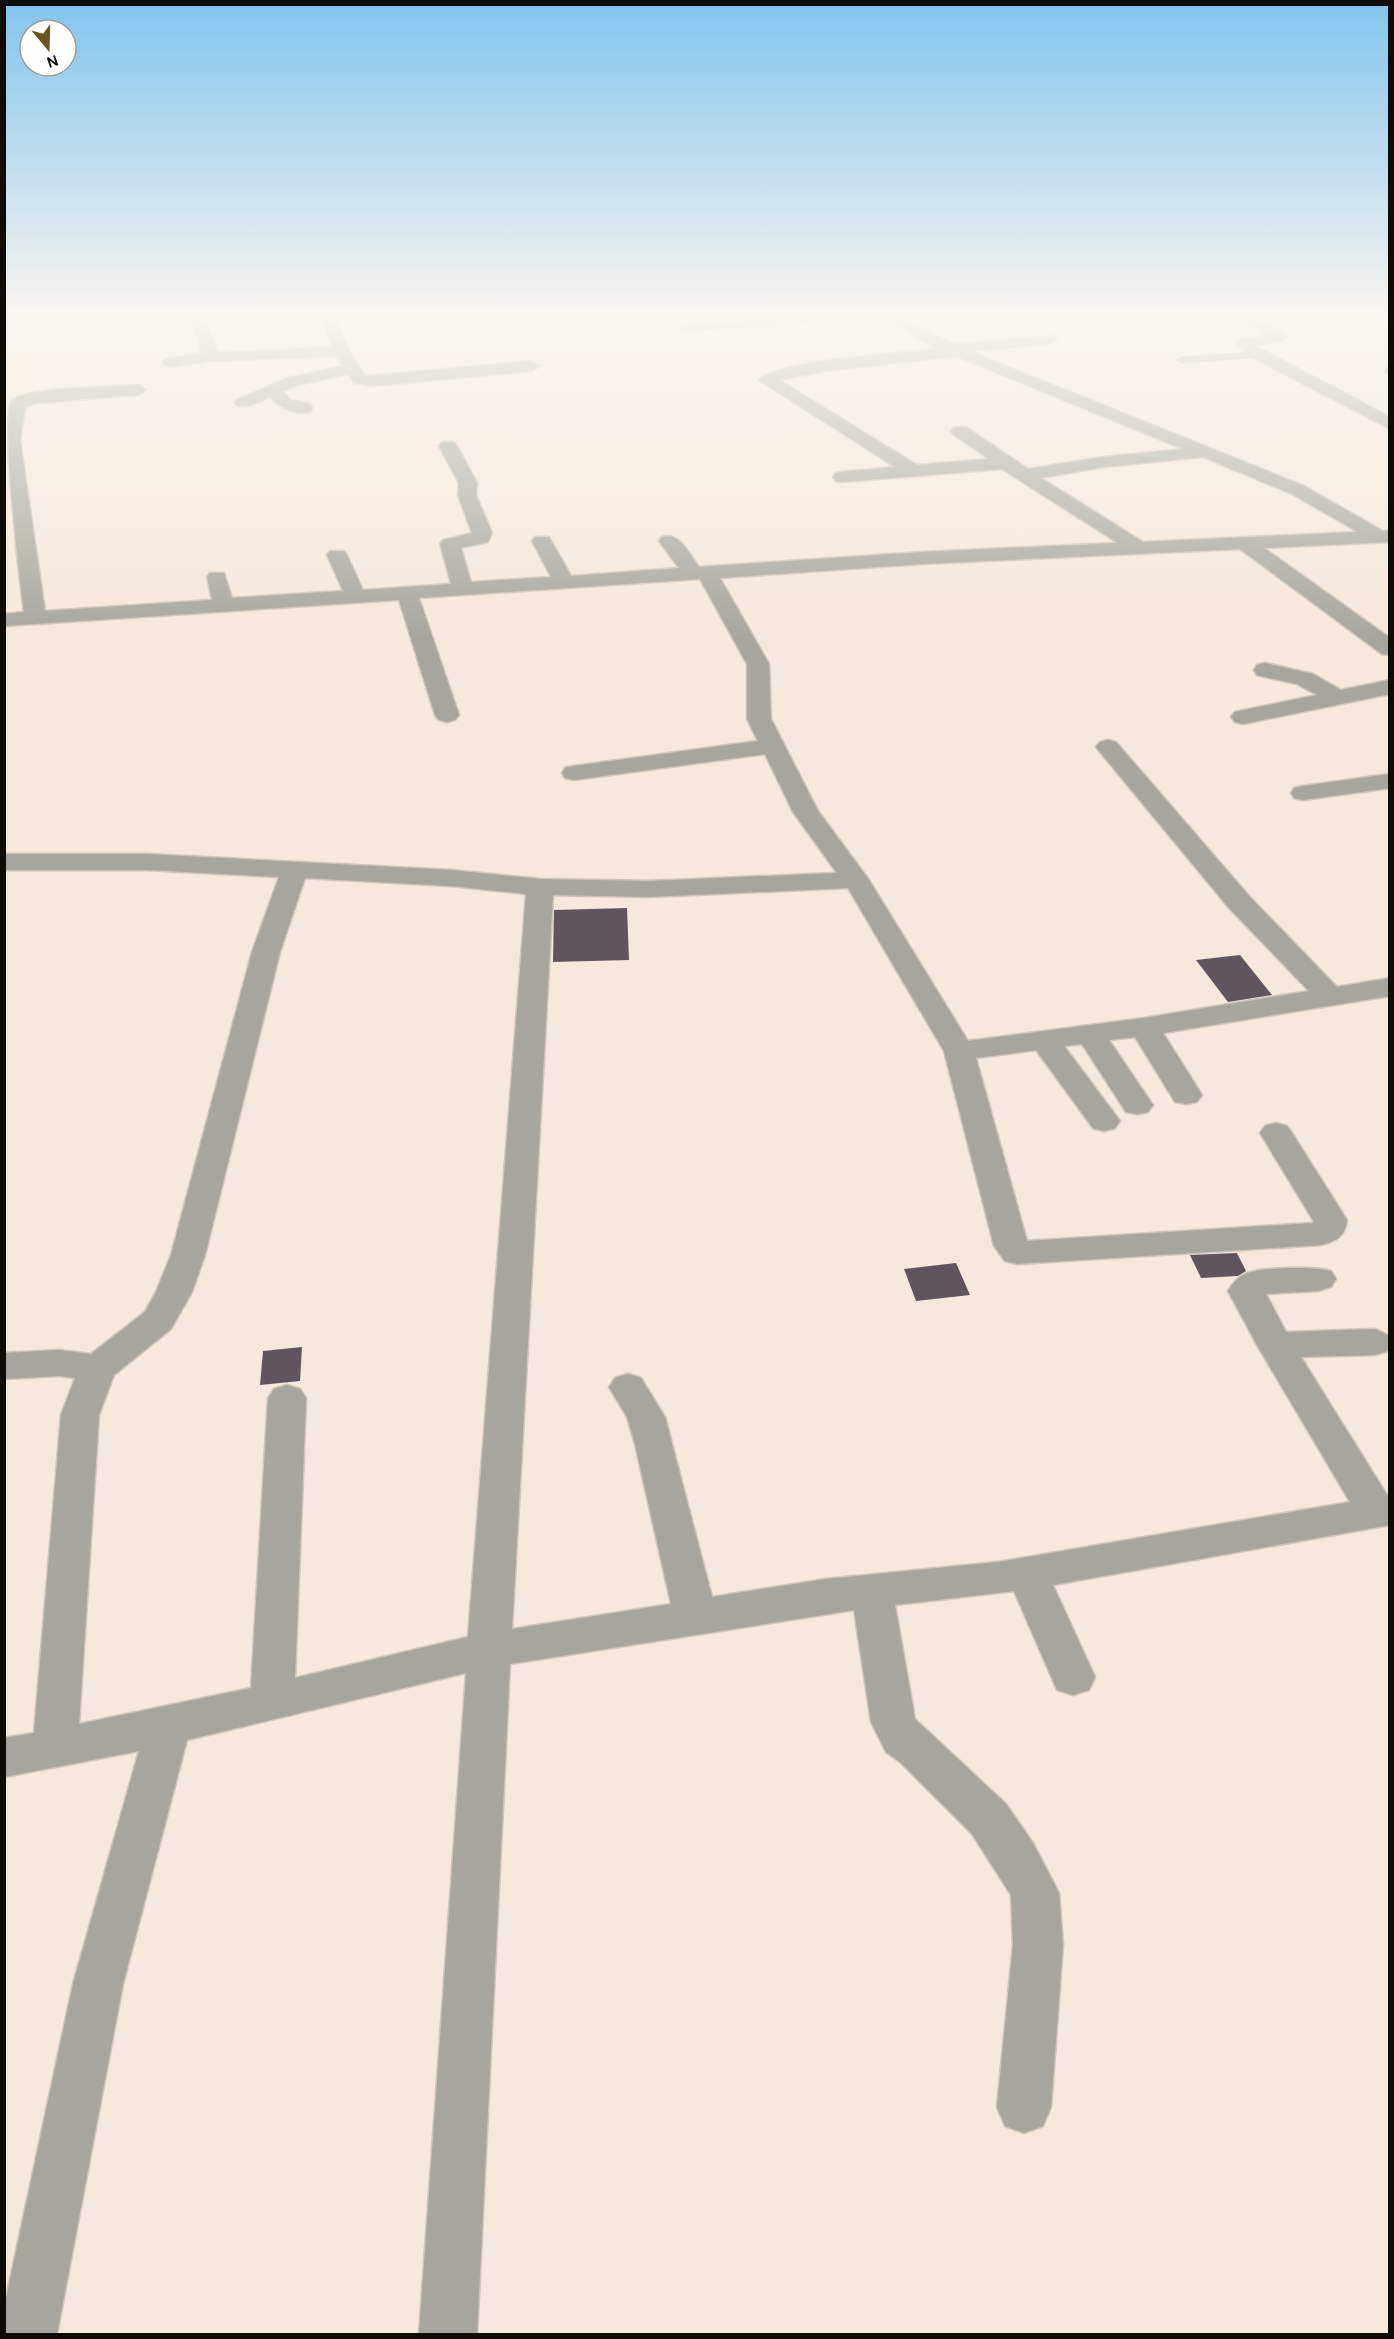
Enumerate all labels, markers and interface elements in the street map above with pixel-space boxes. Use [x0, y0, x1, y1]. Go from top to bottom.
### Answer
north arrow [18, 18, 78, 78]
text: N [44, 51, 61, 73]

